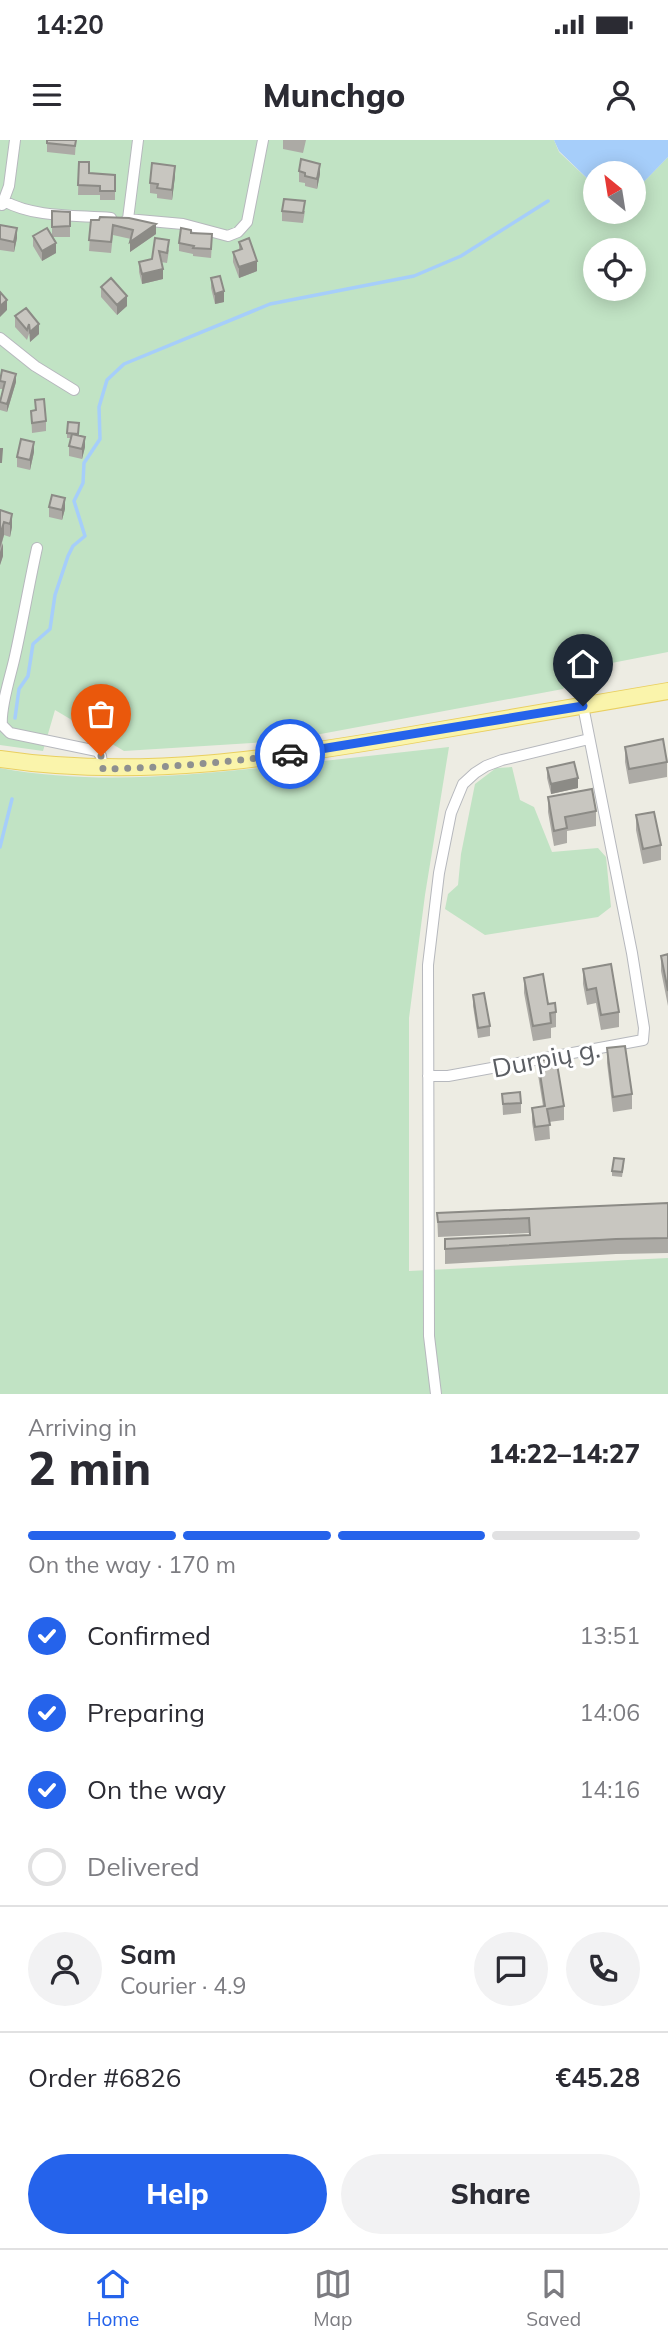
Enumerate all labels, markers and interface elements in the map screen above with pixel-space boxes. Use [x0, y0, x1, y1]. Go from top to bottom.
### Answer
text: 14:20 [35, 8, 104, 41]
text: Munchgo [263, 75, 405, 115]
icon: menu [28, 76, 66, 114]
icon: person [602, 76, 640, 114]
north arrow [583, 161, 646, 224]
map controls [583, 161, 646, 301]
button: locate [583, 238, 646, 301]
pin [553, 634, 613, 706]
icon: home [564, 645, 602, 683]
pin [71, 684, 131, 756]
icon: bag [82, 695, 120, 733]
courier [255, 719, 325, 789]
icon: car [271, 735, 309, 773]
street label: Durpių g. [489, 1031, 603, 1085]
text: Arriving in [28, 1413, 137, 1442]
text: 14:22–14:27 [489, 1437, 640, 1470]
text: 2 min [28, 1439, 151, 1497]
text: On the way · 170 m [28, 1550, 236, 1579]
icon: check [28, 1617, 66, 1655]
text: Confirmed [87, 1619, 211, 1652]
text: 13:51 [580, 1621, 640, 1650]
icon: check [28, 1694, 66, 1732]
text: Preparing [87, 1696, 205, 1729]
text: 14:06 [580, 1698, 640, 1727]
icon: check [28, 1771, 66, 1809]
text: On the way [87, 1773, 226, 1806]
text: 14:16 [580, 1775, 640, 1804]
text: Delivered [87, 1850, 200, 1883]
button: person [28, 1932, 102, 2006]
button: chat [474, 1932, 548, 2006]
button: phone [566, 1932, 640, 2006]
text: Sam [120, 1938, 176, 1971]
text: Courier · 4.9 [120, 1971, 246, 2000]
text: Order #6826 [28, 2061, 181, 2094]
text: €45.28 [556, 2061, 640, 2094]
button: Help [28, 2154, 327, 2234]
button: Share [341, 2154, 640, 2234]
tab: Home [87, 2265, 139, 2331]
tab: Map [313, 2265, 352, 2331]
tab: Saved [526, 2265, 581, 2331]

